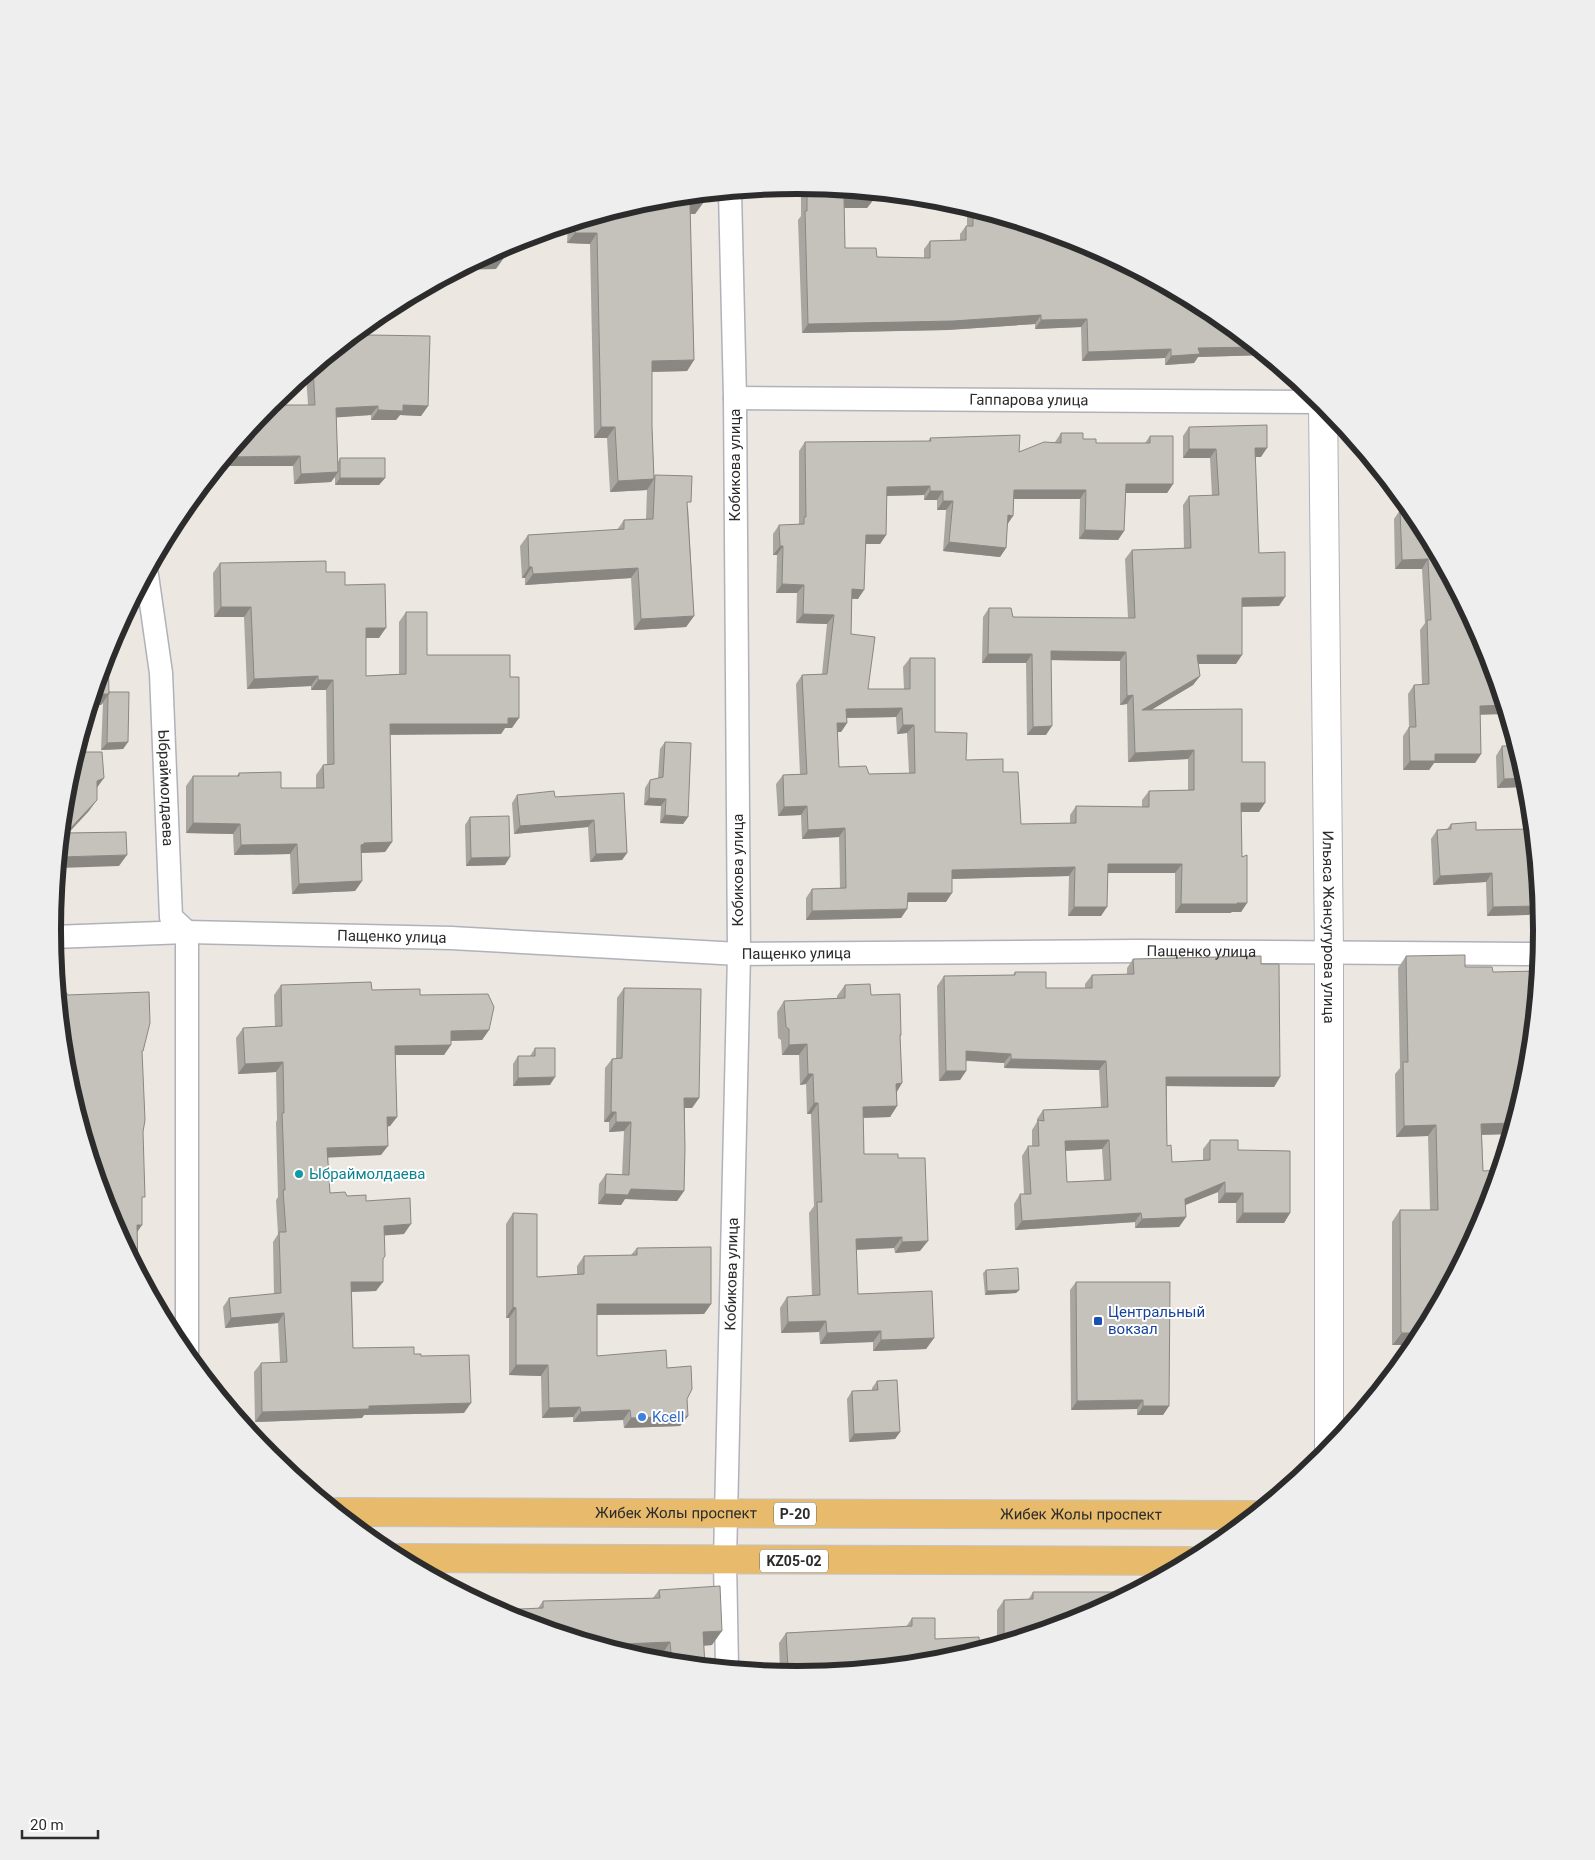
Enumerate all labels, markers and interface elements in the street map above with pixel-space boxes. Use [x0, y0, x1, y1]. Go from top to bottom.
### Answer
street label: Гаппарова улица [969, 391, 1089, 409]
street label: Кобикова улица [726, 409, 744, 521]
street label: Ыбраймолдаева [154, 729, 177, 847]
street label: Кобикова улица [729, 814, 747, 926]
street label: Ильяса Жансугурова улица [1319, 830, 1338, 1024]
street label: Пащенко улица [337, 926, 447, 947]
street label: Пащенко улица [1147, 942, 1256, 961]
street label: Пащенко улица [742, 944, 851, 963]
place label: Ыбраймолдаева [309, 1165, 426, 1183]
marker: Ыбраймолдаева [293, 1168, 305, 1180]
street label: Кобикова улица [721, 1217, 742, 1331]
place label: Центральный вокзал [1108, 1303, 1205, 1338]
marker: Центральный вокзал [1092, 1315, 1104, 1327]
place label: Kcell [652, 1408, 684, 1426]
marker: Kcell [636, 1411, 648, 1423]
road number: Р-20 [774, 1502, 816, 1526]
street label: Жибек Жолы проспект [595, 1504, 757, 1522]
street label: Жибек Жолы проспект [1000, 1505, 1162, 1524]
road number: KZ05-02 [760, 1550, 828, 1572]
scale bar [22, 1808, 99, 1840]
text: 20 m [30, 1816, 64, 1834]

